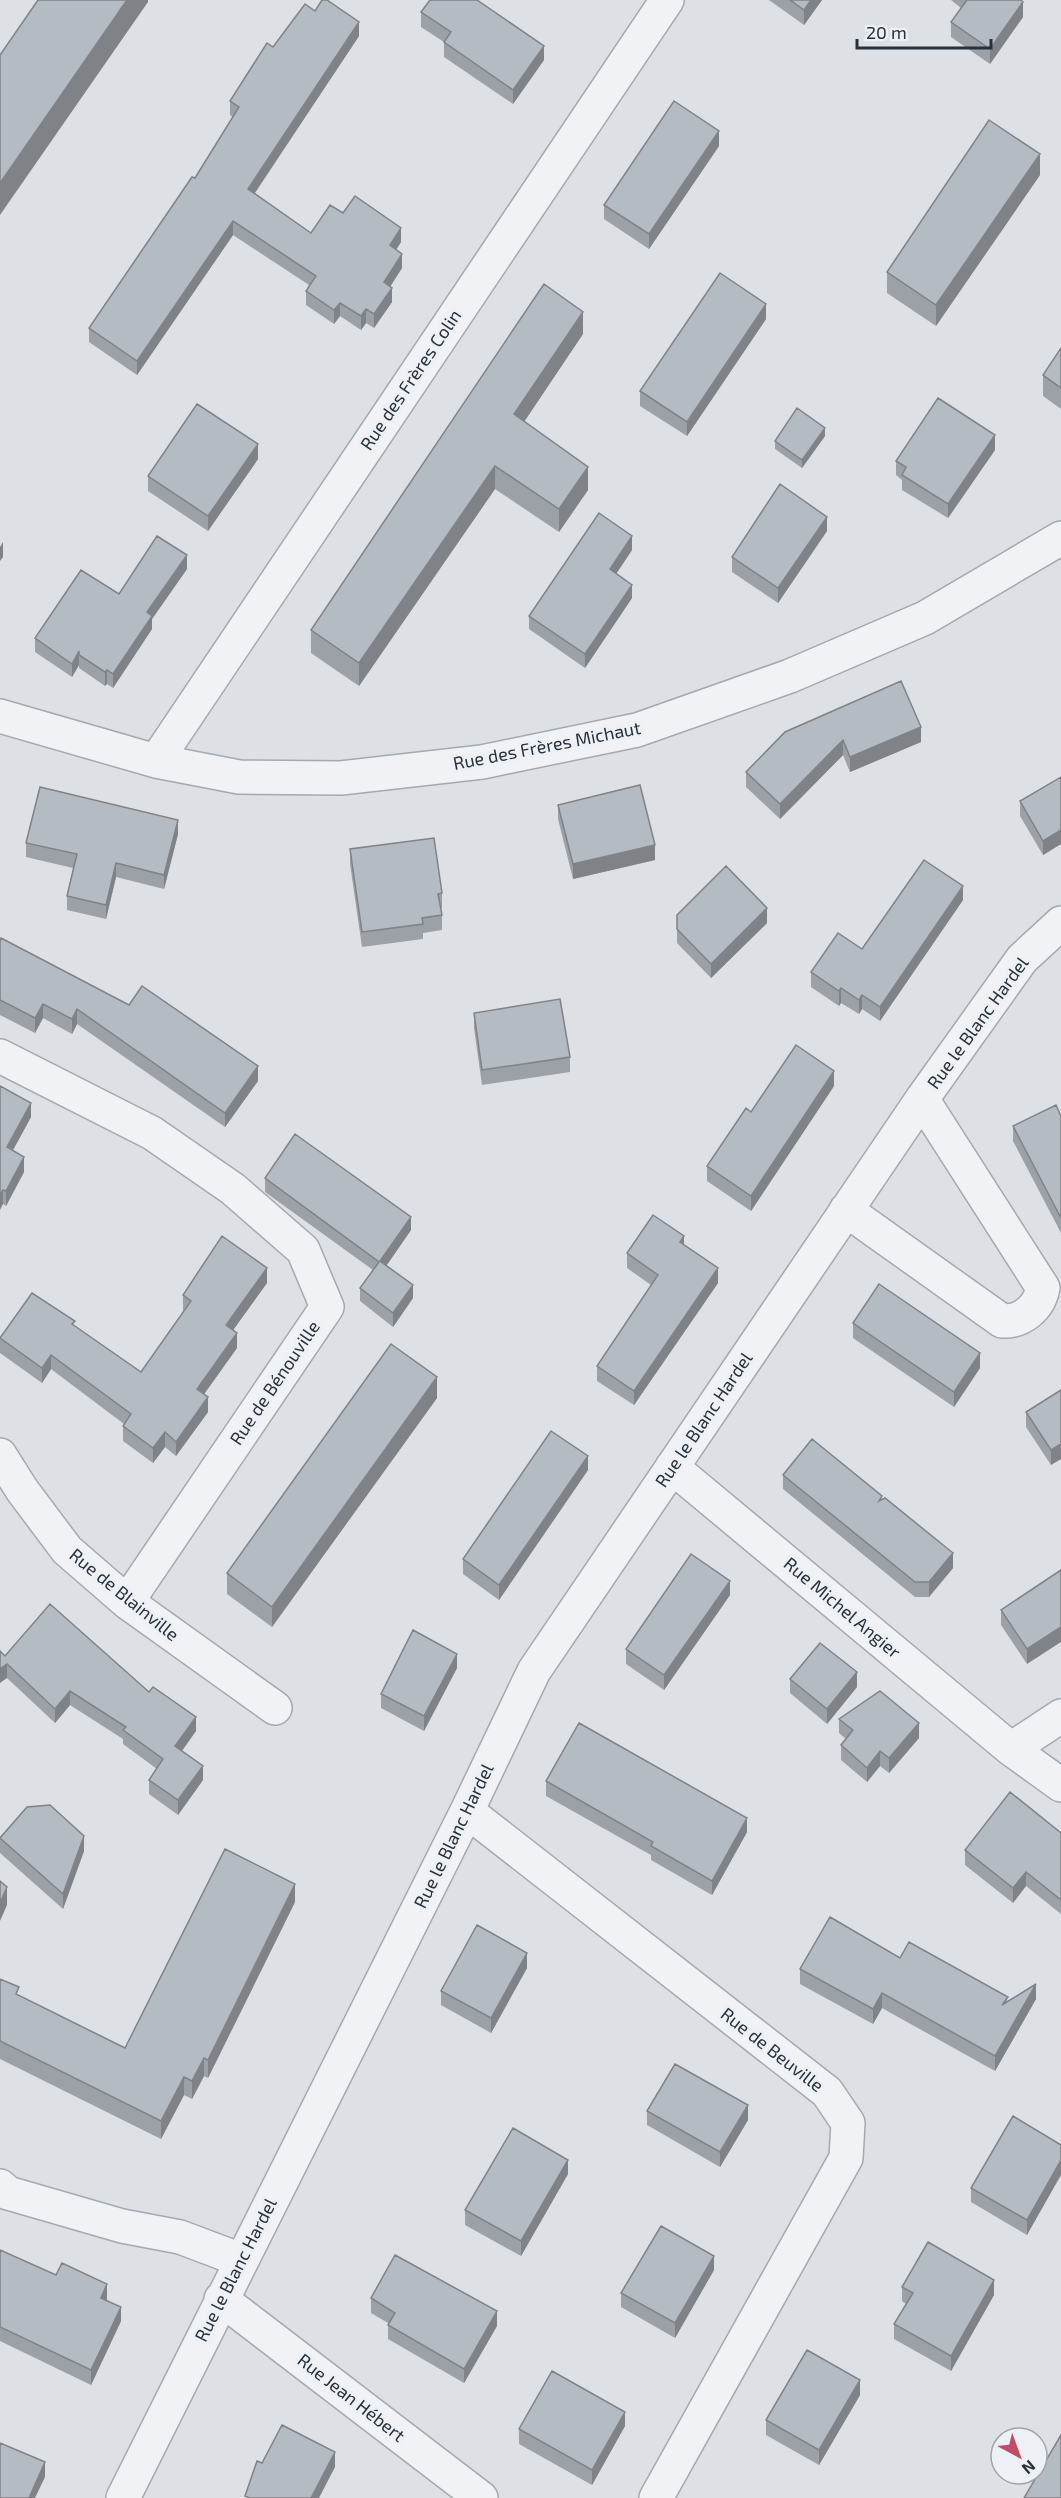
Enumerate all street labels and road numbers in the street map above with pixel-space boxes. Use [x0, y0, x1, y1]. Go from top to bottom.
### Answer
street label: Rue des Frères Colin [355, 305, 465, 454]
street label: Rue des Frères Michaut [451, 716, 643, 774]
street label: Rue le Blanc Hardel [922, 952, 1033, 1093]
street label: Rue de Bénouville [224, 1316, 324, 1449]
street label: Rue le Blanc Hardel [650, 1347, 757, 1491]
street label: Rue de Blainville [65, 1543, 184, 1645]
street label: Rue Michel Angier [780, 1552, 906, 1663]
street label: Rue le Blanc Hardel [409, 1759, 498, 1911]
street label: Rue de Beuville [717, 2002, 828, 2096]
street label: Rue le Blanc Hardel [189, 2194, 281, 2345]
street label: Rue Jean Hébert [293, 2348, 410, 2446]

